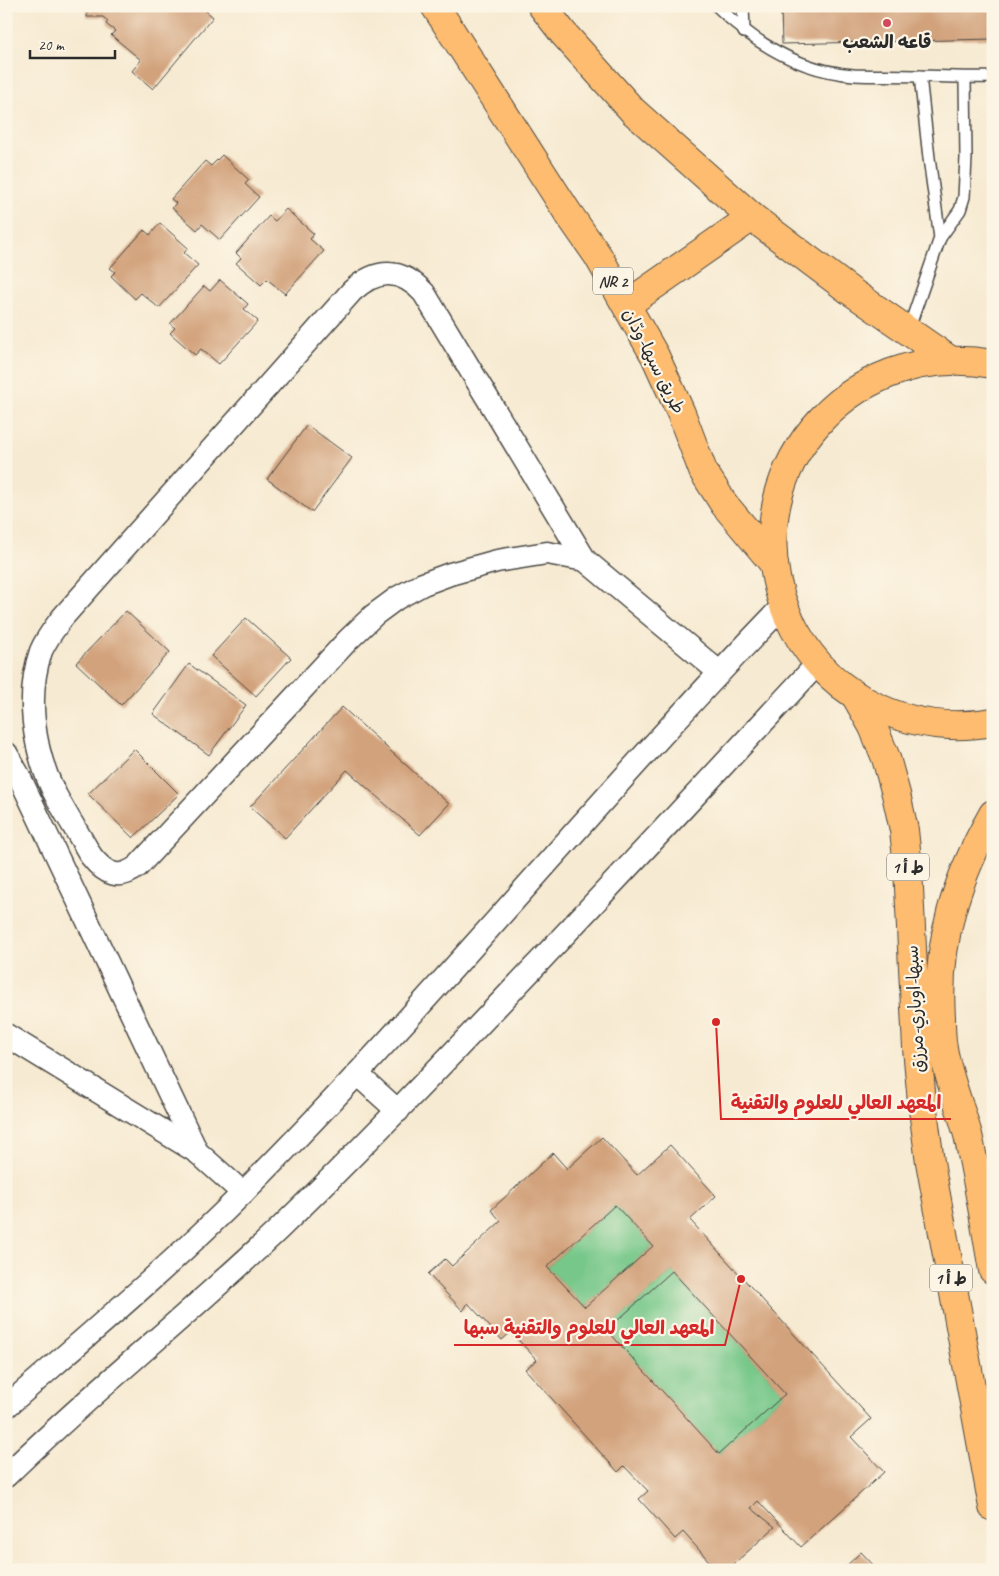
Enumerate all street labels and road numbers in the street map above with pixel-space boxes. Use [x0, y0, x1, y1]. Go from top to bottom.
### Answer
road number: NR 2 [593, 268, 633, 294]
street label: طريق سبها-ودّان [618, 305, 690, 417]
road number: ط أ 1 [887, 854, 929, 880]
street label: سبها-اوباري-مرزق [901, 944, 931, 1073]
road number: ط أ 1 [930, 1264, 972, 1292]

